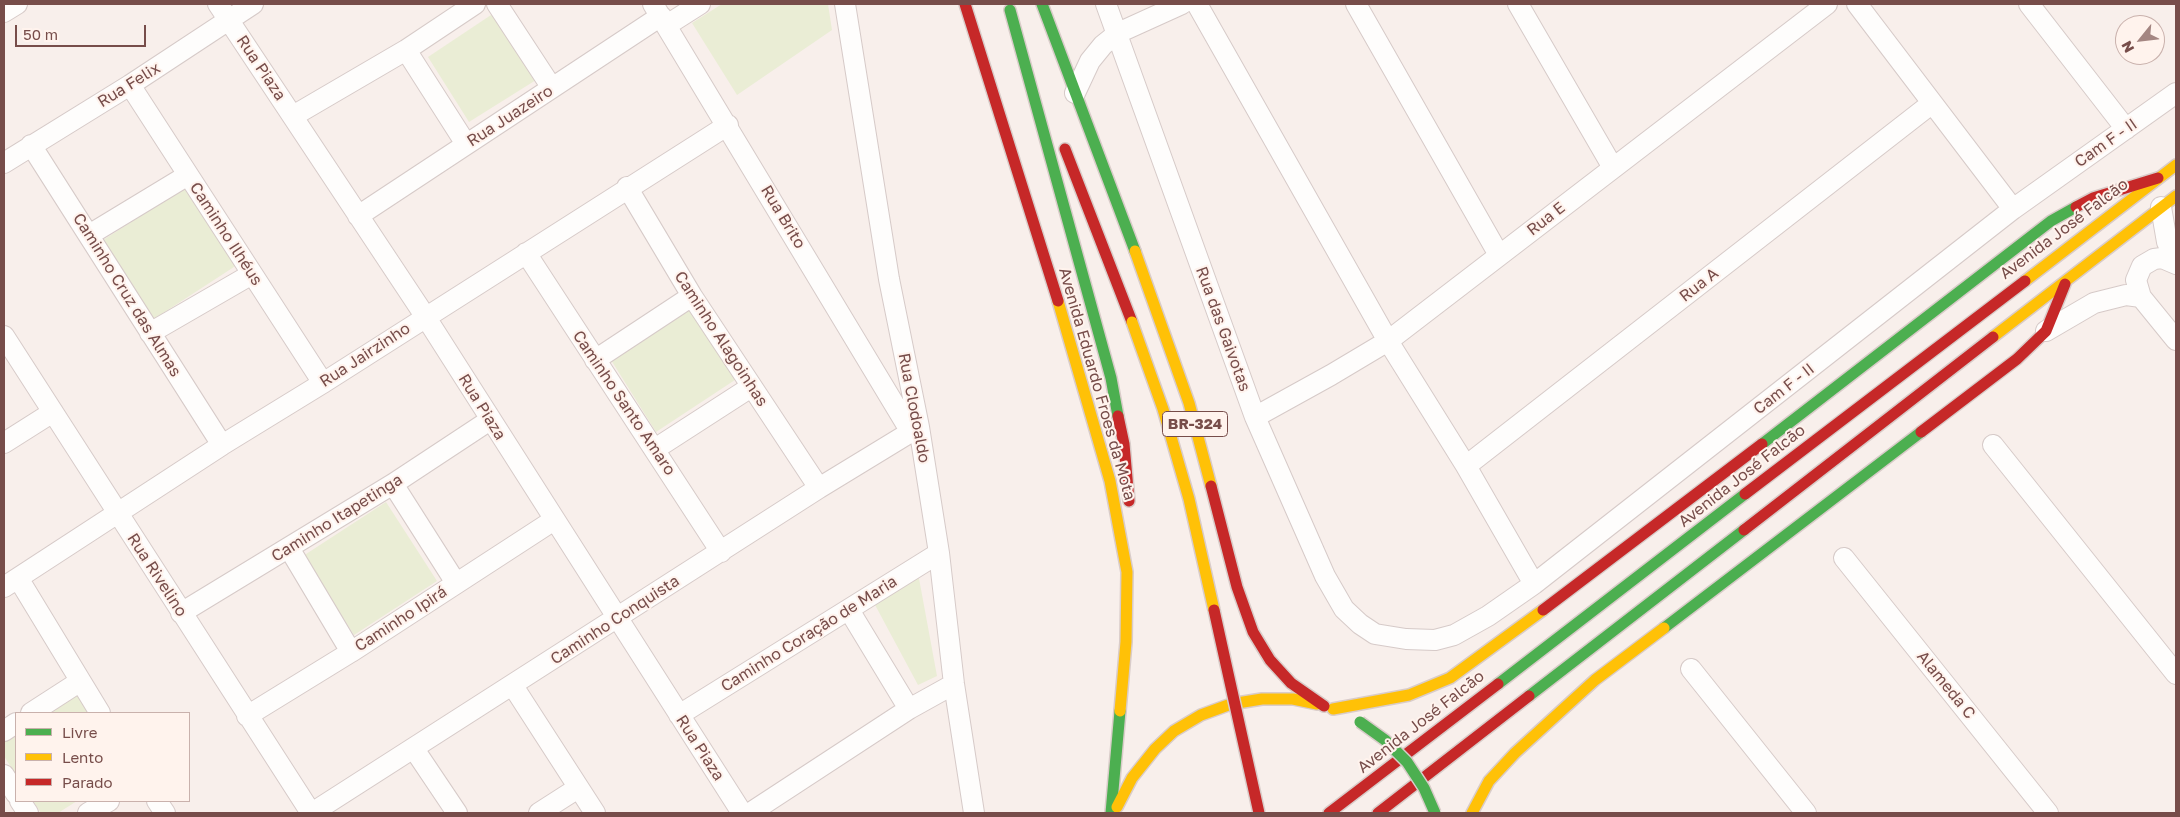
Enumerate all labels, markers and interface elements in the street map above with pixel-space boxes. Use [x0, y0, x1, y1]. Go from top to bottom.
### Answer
scale bar [18, 15, 149, 47]
north arrow [2115, 15, 2165, 65]
text: 50 m [23, 25, 58, 43]
street label: Rua Piaza [232, 32, 290, 104]
text: N [2117, 38, 2137, 56]
street label: Rua Felix [94, 58, 164, 112]
street label: Rua Juazeiro [464, 81, 556, 151]
street label: Cam F - II [2071, 115, 2141, 171]
street label: Avenida José Falcão [1996, 175, 2132, 283]
street label: Caminho Ilhéus [186, 179, 266, 289]
street label: Rua Brito [757, 182, 809, 252]
street label: Rua E [1523, 198, 1569, 240]
street label: Caminho Cruz das Almas [69, 210, 185, 380]
street label: Rua das Gaivotas [1192, 264, 1254, 394]
street label: Rua A [1676, 264, 1722, 306]
street label: Avenida Eduardo Froes da Mota [1055, 266, 1139, 502]
street label: Caminho Alagoinhas [670, 268, 772, 410]
street label: Rua Jairzinho [316, 319, 414, 391]
street label: Caminho Santo Amaro [568, 327, 680, 479]
street label: Rua Clodoaldo [894, 351, 934, 465]
street label: Cam F - II [1750, 359, 1818, 419]
street label: Rua Piaza [454, 370, 510, 444]
road number: BR-324 [1162, 412, 1228, 436]
street label: Avenida José Falcão [1675, 421, 1809, 531]
street label: Caminho Itapetinga [268, 470, 406, 566]
street label: Rua Rivelino [123, 530, 191, 620]
street label: Caminho Conquista [547, 571, 683, 669]
street label: Caminho Coração de Maria [717, 572, 901, 696]
street label: Caminho Ipirá [351, 582, 451, 656]
street label: Alameda C [1913, 647, 1979, 723]
street label: Avenida José Falcão [1354, 667, 1488, 777]
legend [15, 712, 190, 802]
street label: Rua Piaza [672, 712, 728, 784]
text: Livre [62, 723, 97, 741]
text: Lento [62, 748, 103, 766]
text: Parado [62, 773, 113, 791]

